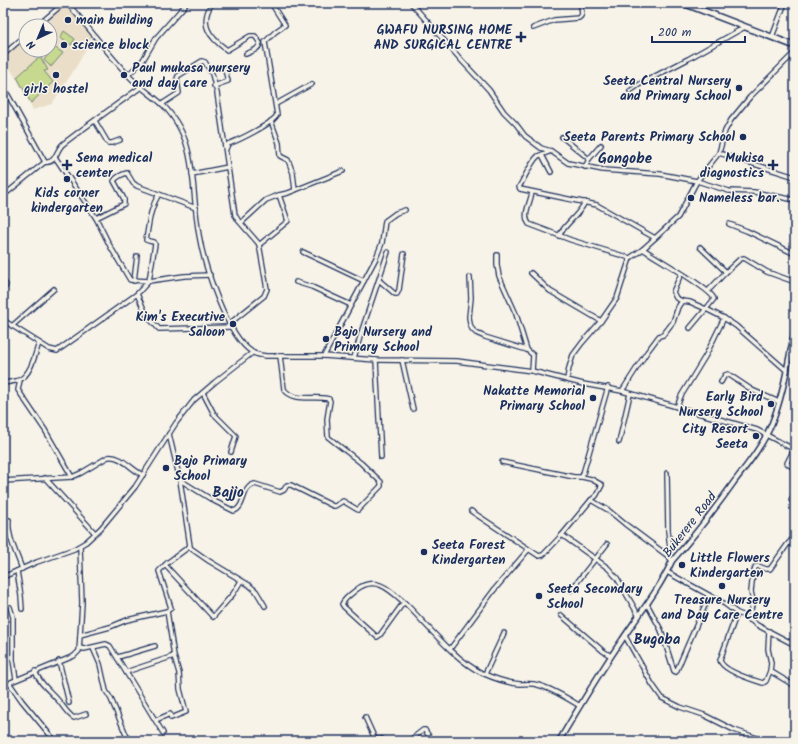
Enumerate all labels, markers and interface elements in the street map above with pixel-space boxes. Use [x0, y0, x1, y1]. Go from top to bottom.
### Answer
place label: main building [76, 10, 153, 31]
marker: main building [63, 15, 73, 25]
north arrow [18, 18, 58, 58]
scale bar [652, 18, 745, 44]
place label: GWAFU NURSING HOME AND SURGICAL CENTRE [374, 20, 513, 56]
text: 200 m [658, 23, 692, 42]
marker: GWAFU NURSING HOME AND SURGICAL CENTRE [515, 31, 527, 43]
place label: science block [72, 35, 149, 56]
text: N [23, 36, 41, 53]
marker: science block [59, 40, 69, 50]
place label: Paul mukasa nursery and day care [132, 58, 251, 94]
marker: girls hostel [51, 70, 61, 80]
marker: Paul mukasa nursery and day care [119, 70, 129, 80]
place label: Seeta Central Nursery and Primary School [603, 71, 732, 107]
place label: girls hostel [23, 79, 88, 100]
marker: Seeta Central Nursery and Primary School [734, 83, 744, 93]
place label: Seeta Parents Primary School [564, 127, 736, 148]
marker: Seeta Parents Primary School [738, 132, 748, 142]
district label: Gongobe [598, 147, 653, 171]
place label: Sena medical center [76, 148, 153, 184]
place label: Mukisa diagnostics [700, 148, 764, 184]
marker: Sena medical center [61, 159, 73, 171]
marker: Mukisa diagnostics [767, 159, 779, 171]
marker: Kids corner kindergarten [62, 174, 72, 184]
place label: Kids corner kindergarten [31, 183, 103, 219]
place label: Nameless bar. [699, 188, 780, 209]
marker: Nameless bar. [686, 193, 696, 203]
place label: Kim's Executive Saloon [136, 307, 226, 343]
marker: Kim's Executive Saloon [228, 319, 238, 329]
place label: Bajo Nursery and Primary School [334, 322, 433, 358]
marker: Bajo Nursery and Primary School [321, 334, 331, 344]
place label: Nakatte Memorial Primary School [483, 381, 586, 417]
place label: Early Bird Nursery School [679, 387, 764, 423]
marker: Nakatte Memorial Primary School [588, 393, 598, 403]
marker: Early Bird Nursery School [766, 399, 776, 409]
place label: City Resort Seeta [682, 419, 748, 455]
marker: City Resort Seeta [751, 431, 761, 441]
place label: Bajo Primary School [174, 451, 247, 487]
marker: Bajo Primary School [161, 463, 171, 473]
district label: Bajjo [212, 481, 244, 505]
street label: Bukerere Road [658, 487, 723, 562]
place label: Seeta Forest Kindergarten [432, 535, 505, 571]
marker: Seeta Forest Kindergarten [419, 547, 429, 557]
place label: Little Flowers Kindergarten [690, 548, 770, 584]
marker: Little Flowers Kindergarten [677, 560, 687, 570]
place label: Seeta Secondary School [547, 579, 643, 615]
marker: Treasure Nursery and Day Care Centre [717, 581, 727, 591]
place label: Treasure Nursery and Day Care Centre [661, 590, 784, 626]
marker: Seeta Secondary School [534, 591, 544, 601]
district label: Bugoba [634, 628, 681, 652]

